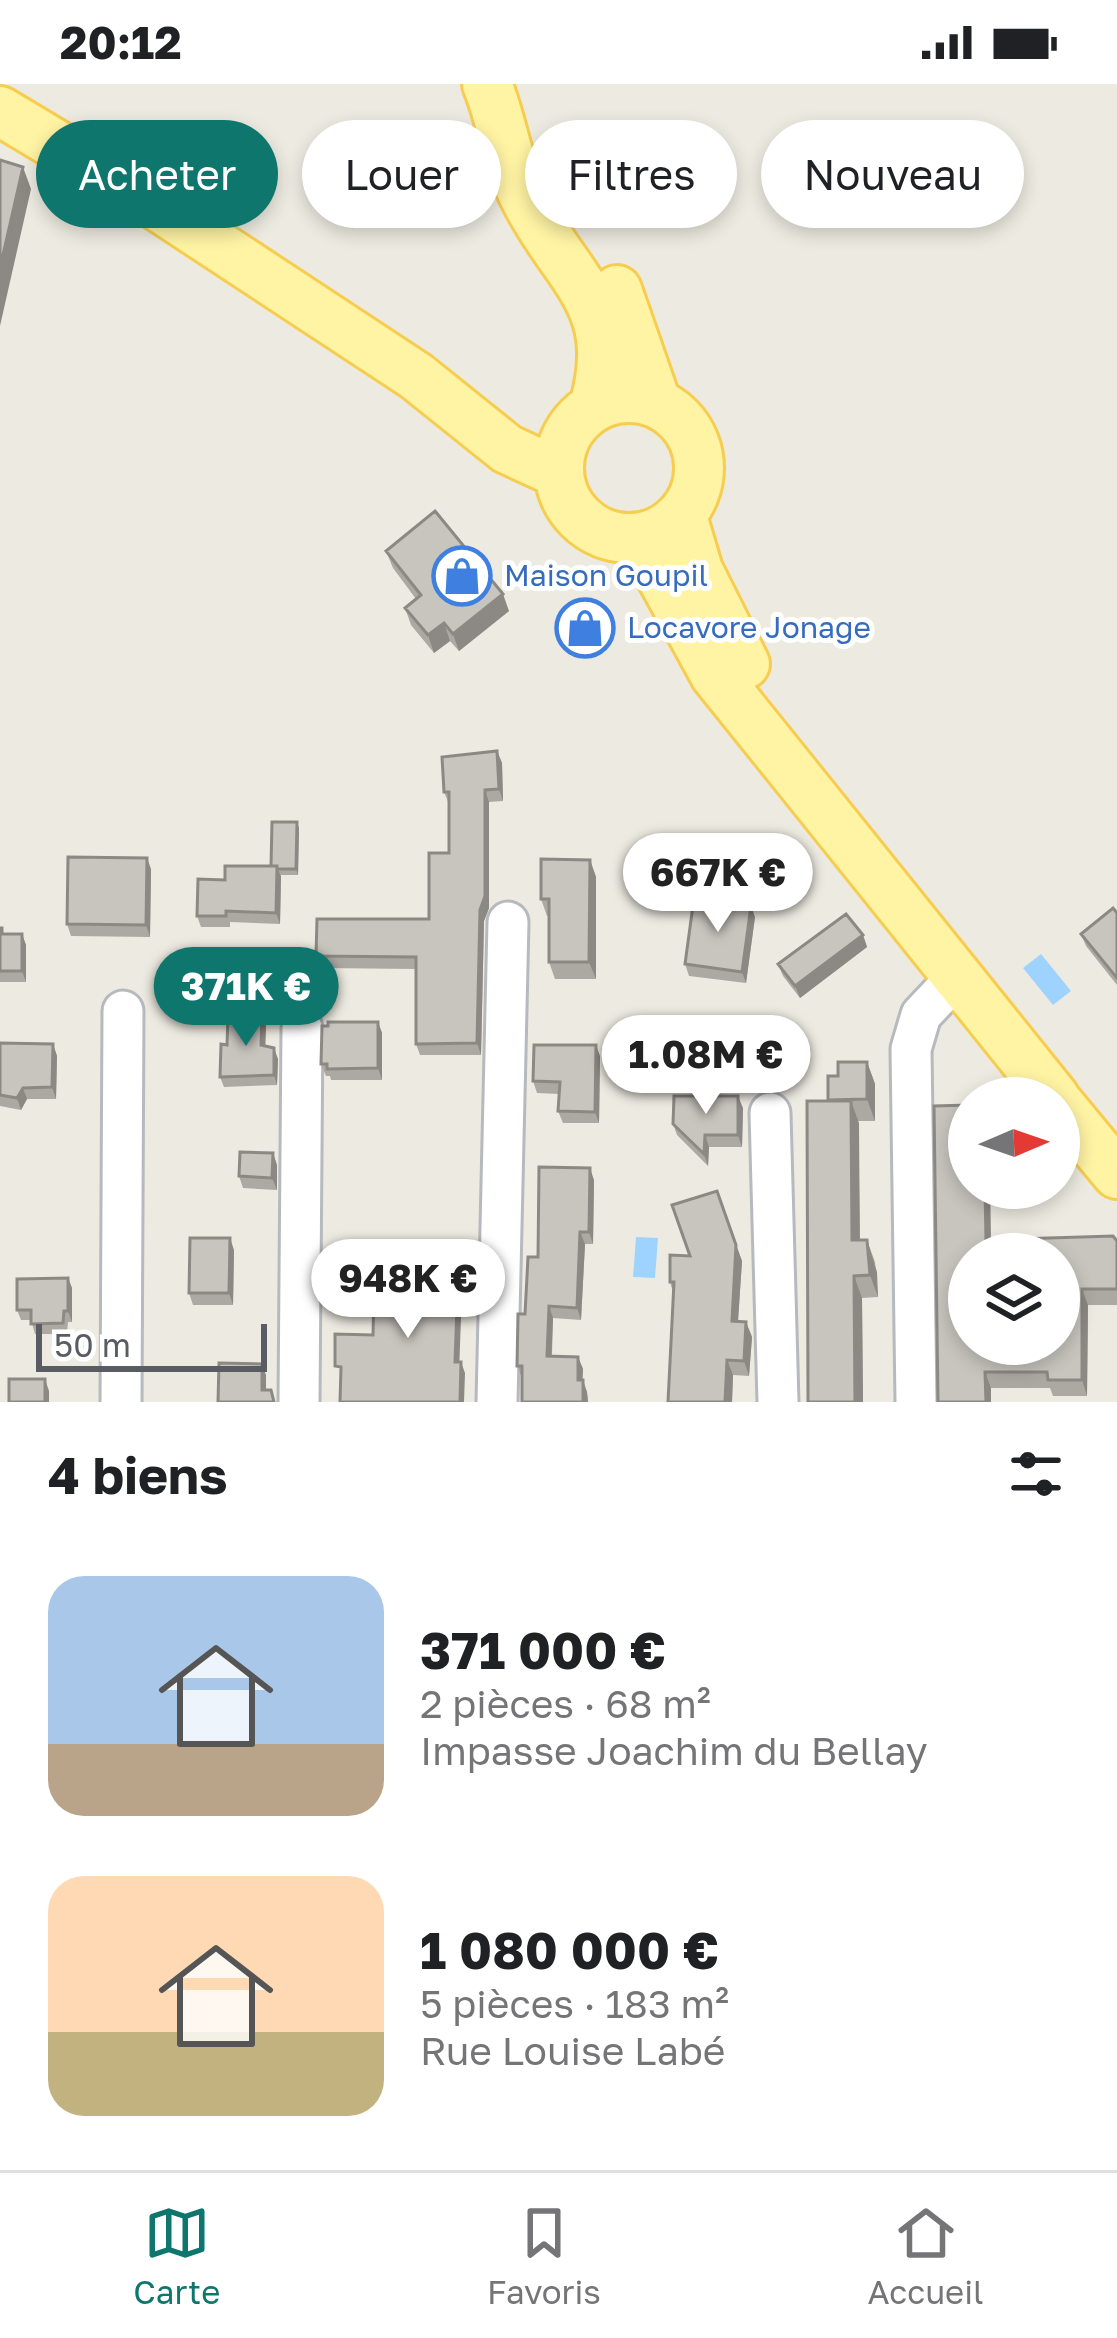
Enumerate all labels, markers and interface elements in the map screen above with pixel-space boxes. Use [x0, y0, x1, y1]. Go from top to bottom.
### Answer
text: 20:12 [60, 15, 182, 69]
chip: Acheter [36, 120, 278, 228]
chip: Louer [302, 120, 501, 228]
chip: Filtres [525, 120, 737, 228]
chip: Nouveau [761, 120, 1024, 228]
shop icon: Maison Goupil [431, 545, 493, 607]
place label: Maison Goupil [504, 557, 708, 593]
shop icon: Locavore Jonage [554, 597, 616, 659]
place label: Locavore Jonage [627, 609, 871, 645]
pin: 667K € [620, 833, 816, 935]
text: 667K € [650, 848, 786, 895]
pin: 371K € [148, 947, 344, 1049]
text: 371K € [181, 962, 311, 1009]
pin: 1.08M € [595, 1015, 817, 1117]
text: 1.08M € [629, 1030, 783, 1077]
north arrow [948, 1077, 1080, 1209]
map controls [948, 1077, 1080, 1365]
button: layers [948, 1233, 1080, 1365]
pin: 948K € [310, 1239, 506, 1341]
text: 948K € [338, 1254, 478, 1301]
scale bar [36, 1318, 267, 1371]
text: 50 m [54, 1325, 131, 1364]
icon: filters [1003, 1441, 1069, 1507]
text: 4 biens [48, 1444, 227, 1505]
text: 371 000 € [420, 1619, 666, 1680]
icon: home [144, 1624, 288, 1768]
text: 2 pièces · 68 m² [420, 1680, 711, 1727]
text: Impasse Joachim du Bellay [420, 1727, 928, 1774]
text: 1 080 000 € [420, 1919, 719, 1980]
icon: home [144, 1924, 288, 2068]
text: 5 pièces · 183 m² [420, 1980, 729, 2027]
text: Rue Louise Labé [420, 2027, 725, 2074]
tab: Carte [133, 2200, 220, 2311]
tab: Favoris [487, 2200, 601, 2311]
tab: Accueil [867, 2200, 984, 2311]

